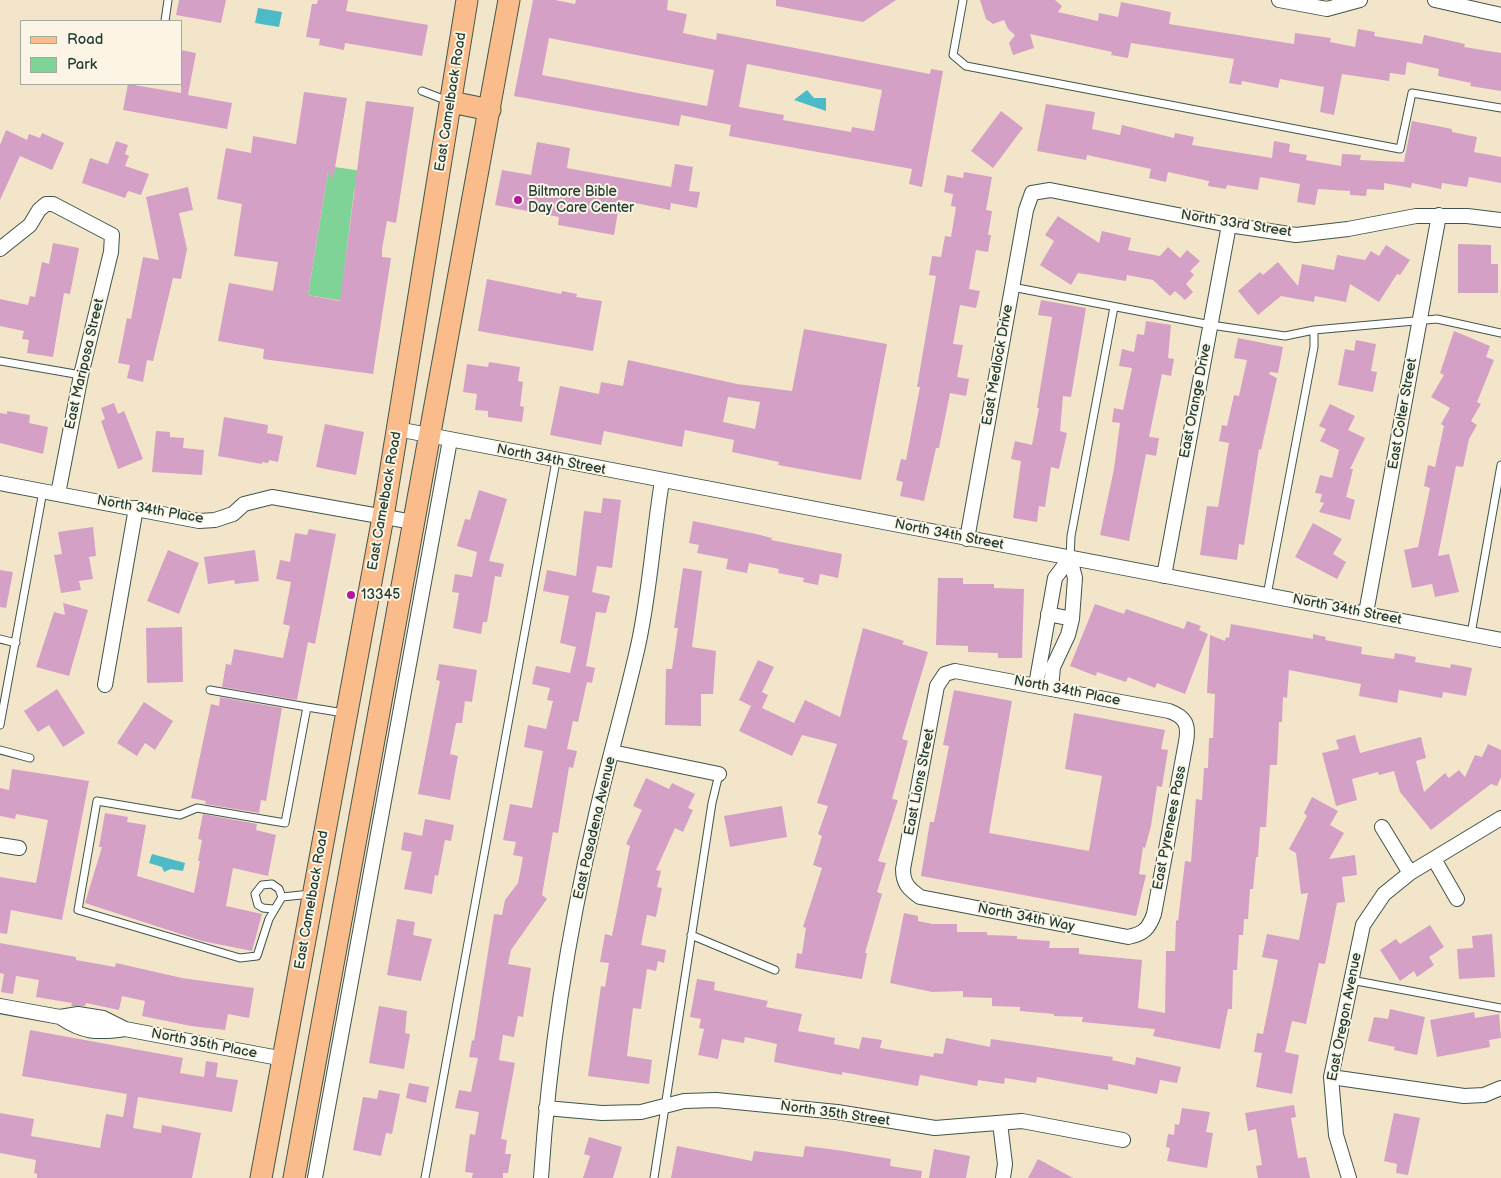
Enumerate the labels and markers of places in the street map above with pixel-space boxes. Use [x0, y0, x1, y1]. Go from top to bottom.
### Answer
place label: Biltmore Bible Day Care Center [528, 184, 634, 216]
marker: Biltmore Bible Day Care Center [512, 194, 524, 206]
place label: 13345 [361, 587, 400, 603]
marker: 13345 [345, 589, 357, 601]

